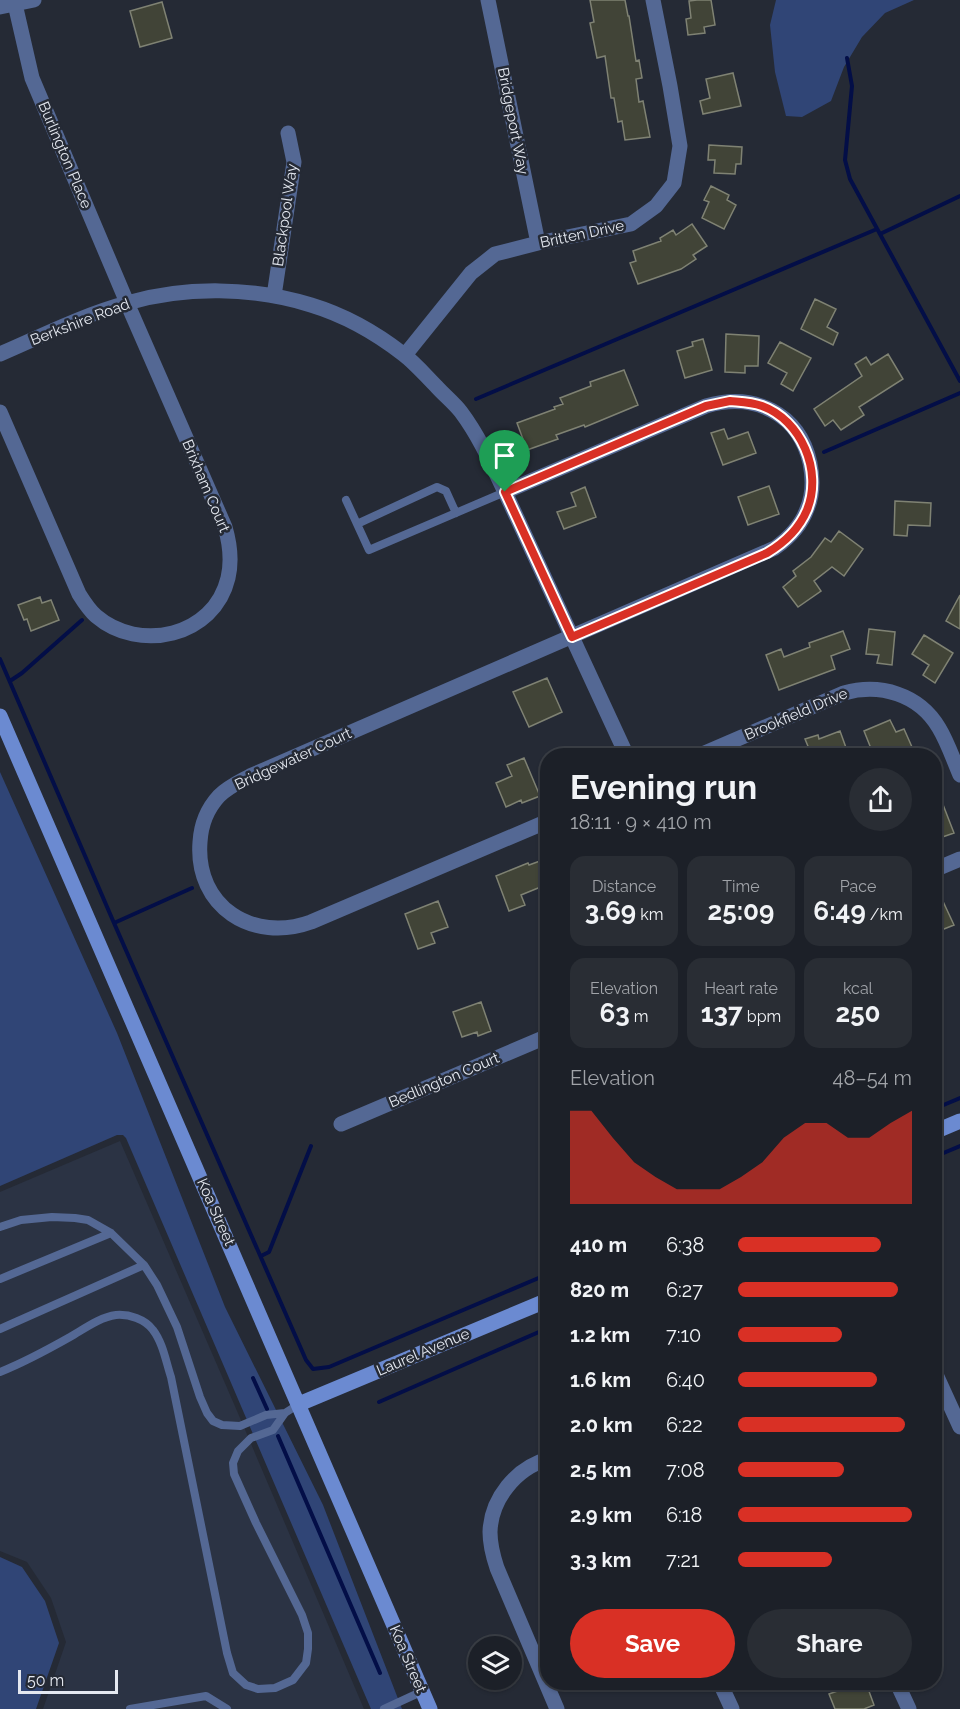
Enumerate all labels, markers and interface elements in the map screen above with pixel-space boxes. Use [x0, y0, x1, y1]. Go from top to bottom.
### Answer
street label: Bridgeport Way [494, 66, 532, 176]
street label: Burlington Place [34, 99, 96, 211]
street label: Blackpool Way [269, 163, 301, 267]
street label: Britten Drive [538, 216, 626, 252]
street label: Berkshire Road [28, 295, 132, 349]
pin [479, 430, 530, 492]
street label: Brixham Court [178, 437, 234, 535]
icon: arrive [488, 439, 521, 472]
street label: Brookfield Drive [742, 684, 850, 744]
street label: Bridgewater Court [232, 724, 354, 794]
text: Evening run [570, 768, 757, 807]
button: share [849, 768, 912, 831]
text: 18:11 · 9 × 410 m [570, 810, 712, 834]
text: Distance [592, 877, 656, 896]
text: Time [722, 877, 760, 896]
text: Pace [840, 877, 876, 896]
text: 3.69 [585, 896, 636, 926]
text: 25:09 [708, 896, 774, 926]
text: 6:49 [813, 896, 866, 926]
text: km [636, 905, 663, 924]
text: /km [866, 905, 903, 924]
text: Elevation [590, 979, 658, 998]
text: Heart rate [704, 979, 778, 998]
text: kcal [843, 979, 873, 998]
text: 63 [600, 998, 630, 1028]
text: 137 [701, 998, 743, 1028]
text: 250 [835, 998, 881, 1028]
text: m [630, 1007, 648, 1026]
text: bpm [743, 1007, 781, 1026]
street label: Bedlington Court [386, 1049, 502, 1111]
text: Elevation [570, 1066, 655, 1090]
text: 48–54 m [833, 1066, 912, 1090]
street label: Koa Street [193, 1176, 239, 1248]
text: 410 m [570, 1233, 627, 1257]
text: 6:38 [666, 1233, 704, 1257]
text: 820 m [570, 1278, 629, 1302]
text: 6:27 [666, 1278, 703, 1302]
text: 1.2 km [570, 1323, 630, 1347]
text: 7:10 [666, 1323, 701, 1347]
street label: Laurel Avenue [374, 1324, 472, 1380]
text: 1.6 km [570, 1368, 631, 1392]
text: 6:40 [666, 1368, 705, 1392]
text: 2.0 km [570, 1413, 633, 1437]
text: 6:22 [666, 1413, 703, 1437]
text: 2.5 km [570, 1458, 631, 1482]
text: 7:08 [666, 1458, 705, 1482]
text: 2.9 km [570, 1503, 632, 1527]
text: 6:18 [666, 1503, 702, 1527]
text: 3.3 km [570, 1548, 631, 1572]
text: 7:21 [666, 1548, 699, 1572]
button: Save [570, 1609, 735, 1678]
button: Share [747, 1609, 912, 1678]
street label: Koa Street [386, 1622, 430, 1696]
map controls [468, 1636, 522, 1690]
button: layers [468, 1636, 522, 1690]
scale bar [18, 1667, 118, 1694]
text: 50 m [27, 1671, 64, 1690]

